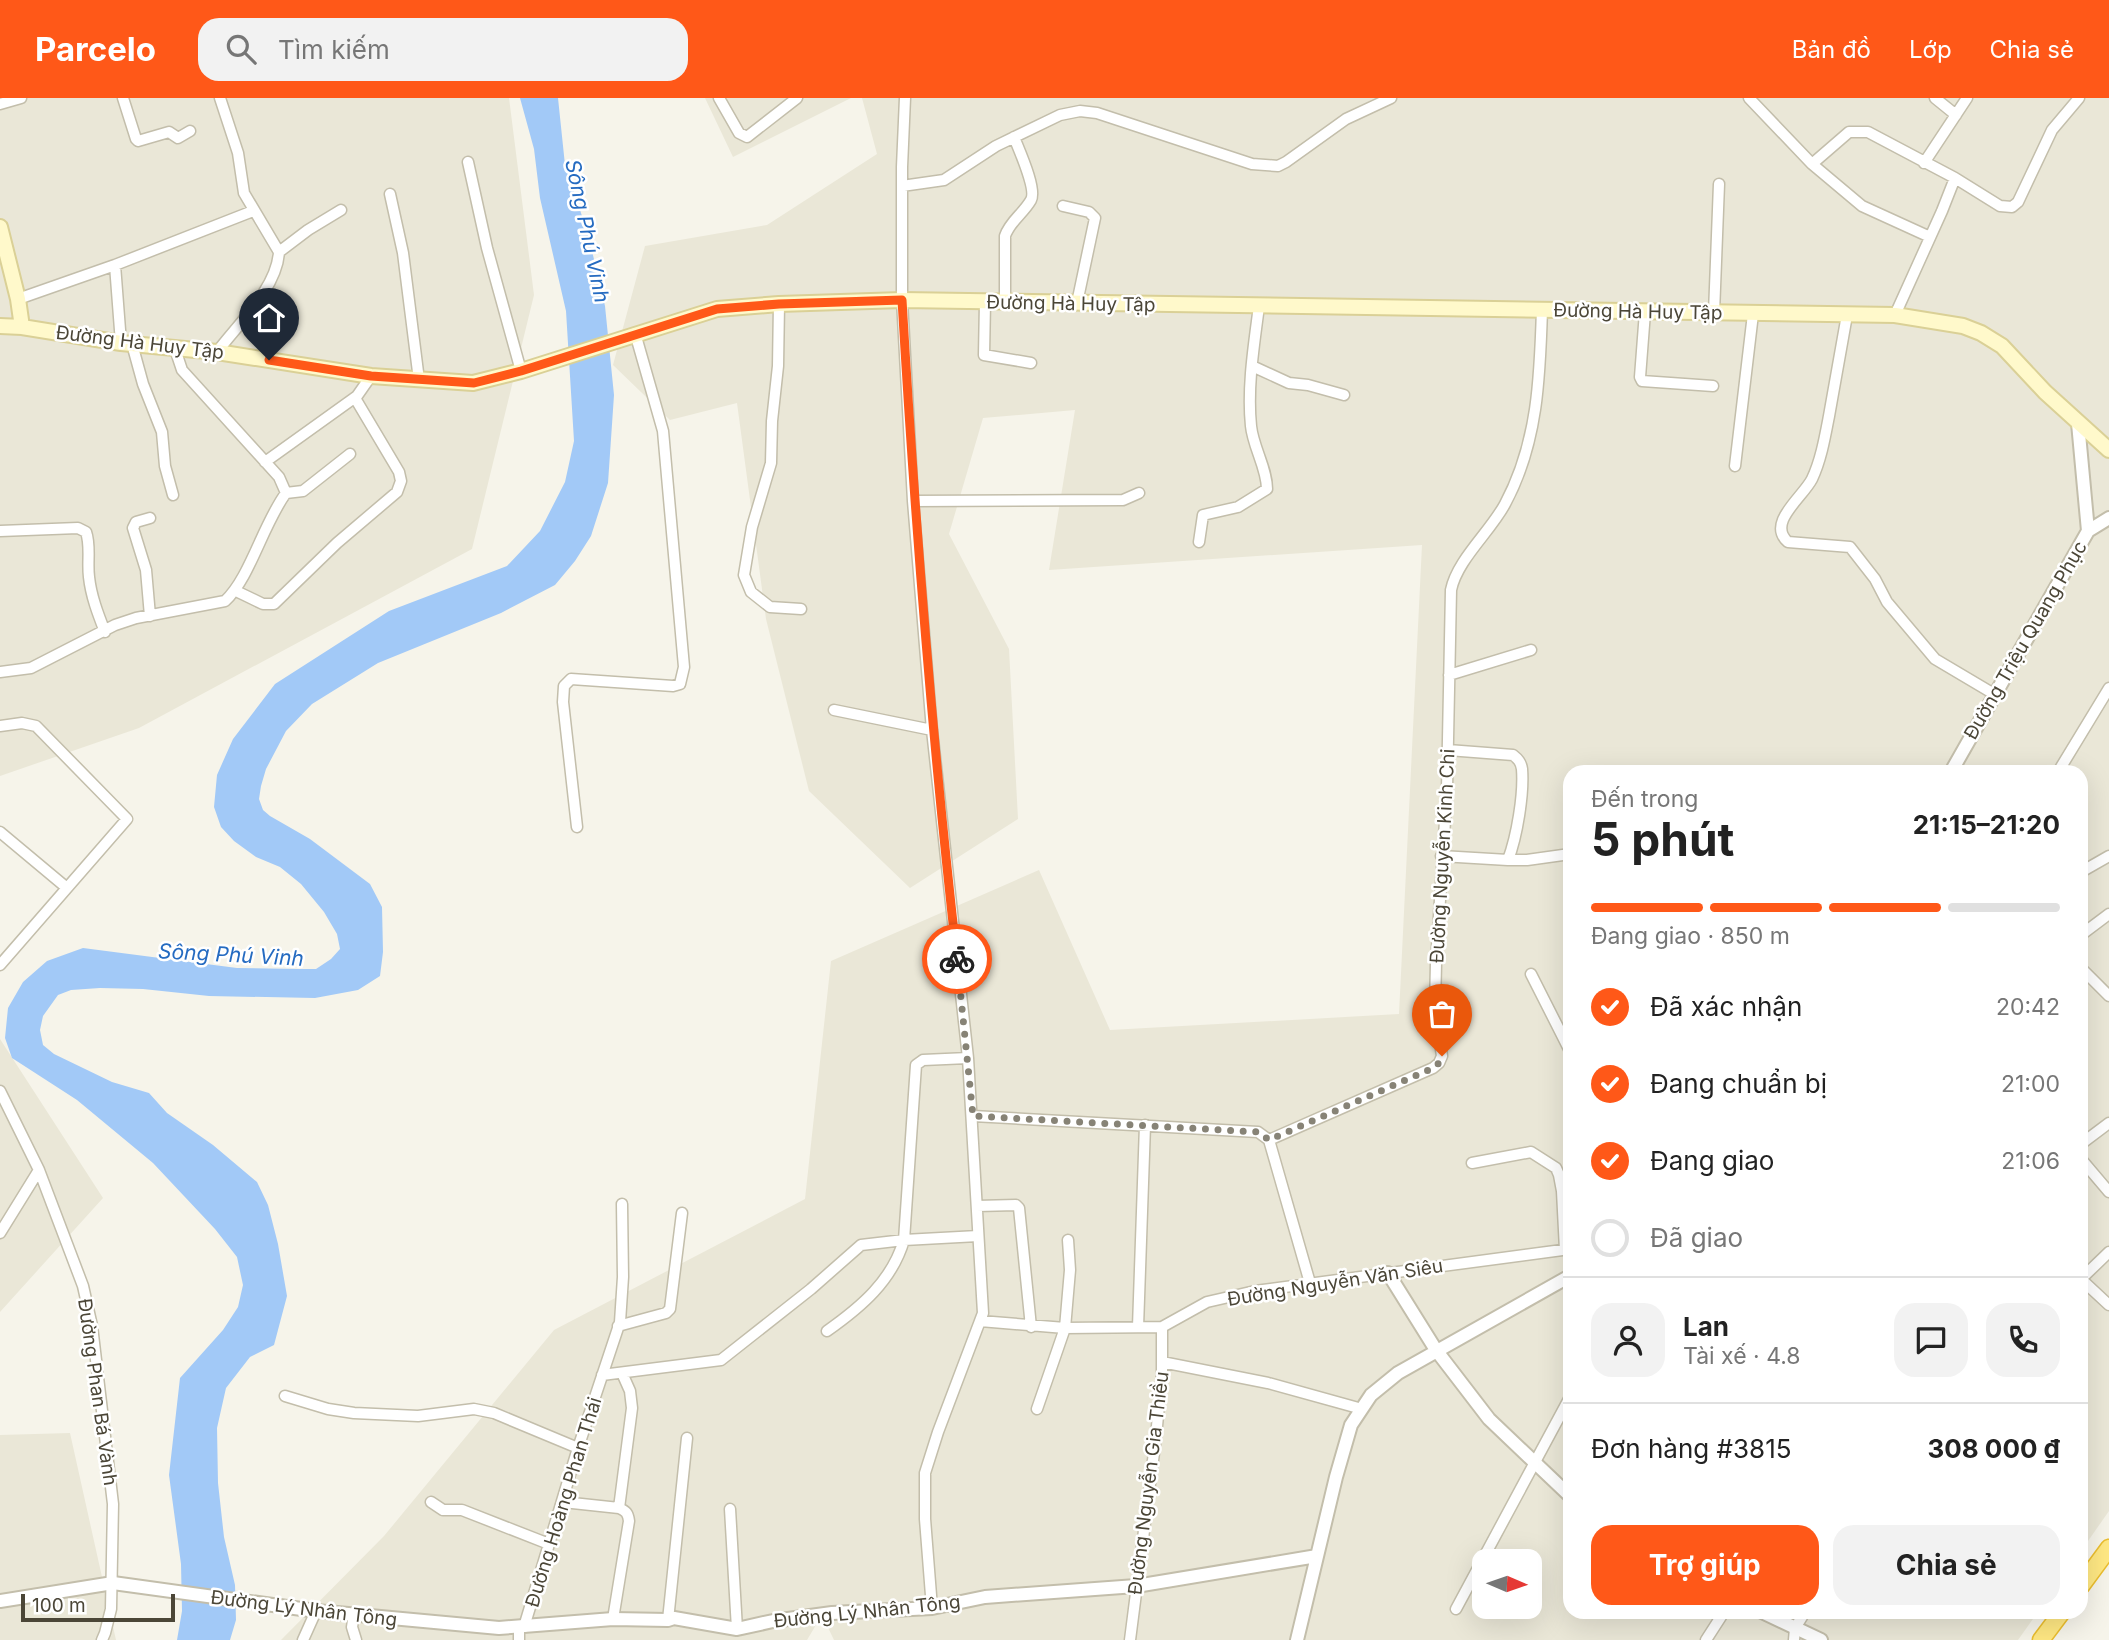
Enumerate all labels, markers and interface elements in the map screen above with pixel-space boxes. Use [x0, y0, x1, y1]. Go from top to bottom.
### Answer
search box [198, 18, 688, 81]
text: Parcelo [35, 29, 156, 69]
icon: search [222, 30, 260, 68]
text: Tìm kiếm [278, 34, 390, 65]
text: Bản đồ [1792, 35, 1871, 64]
text: Lớp [1909, 35, 1952, 64]
text: Chia sẻ [1990, 35, 2074, 64]
water label: Sông Phú Vinh [560, 157, 615, 305]
pin [239, 288, 299, 360]
street label: Đường Hà Huy Tập [986, 291, 1156, 316]
icon: home [250, 299, 288, 337]
street label: Đường Hà Huy Tập [1553, 299, 1723, 324]
street label: Đường Hà Huy Tập [55, 321, 225, 364]
street label: Đường Triệu Quang Phục [1959, 537, 2092, 744]
street label: Đường Nguyễn Kinh Chi [1425, 748, 1460, 964]
text: Đến trong [1591, 785, 1698, 813]
text: 21:15–21:20 [1913, 809, 2060, 840]
text: 5 phút [1591, 811, 1734, 867]
text: Đang giao · 850 m [1591, 922, 1790, 950]
courier [922, 924, 992, 994]
water label: Sông Phú Vinh [158, 938, 305, 971]
icon: bike [938, 940, 976, 978]
pin [1412, 984, 1472, 1056]
icon: check [1591, 988, 1629, 1026]
text: Đã xác nhận [1650, 991, 1802, 1022]
text: 20:42 [1996, 993, 2060, 1021]
icon: bag [1423, 995, 1461, 1033]
icon: check [1591, 1065, 1629, 1103]
text: Đang chuẩn bị [1650, 1068, 1827, 1099]
text: 21:00 [2001, 1070, 2060, 1098]
icon: check [1591, 1142, 1629, 1180]
text: Đang giao [1650, 1145, 1774, 1176]
text: 21:06 [2001, 1147, 2060, 1175]
text: Đã giao [1650, 1222, 1743, 1253]
street label: Đường Nguyễn Văn Siêu [1226, 1254, 1445, 1311]
street label: Đường Phan Bá Vành [73, 1297, 122, 1487]
button: person [1591, 1303, 1665, 1377]
button: chat [1894, 1303, 1968, 1377]
button: phone [1986, 1303, 2060, 1377]
text: Lan [1683, 1311, 1729, 1342]
text: Tài xế · 4.8 [1683, 1342, 1801, 1370]
street label: Đường Nguyễn Gia Thiều [1123, 1370, 1174, 1596]
street label: Đường Hoàng Phan Thái [521, 1394, 606, 1610]
text: Đơn hàng #3815 [1591, 1433, 1792, 1464]
text: 308 000 ₫ [1927, 1433, 2060, 1464]
button: Trợ giúp [1591, 1525, 1819, 1605]
button: Chia sẻ [1833, 1525, 2060, 1605]
north arrow [1472, 1549, 1542, 1619]
map controls [1472, 1549, 1542, 1619]
street label: Đường Lý Nhân Tông [209, 1586, 399, 1631]
street label: Đường Lý Nhân Tông [773, 1590, 962, 1633]
scale bar [21, 1591, 175, 1623]
text: 100 m [32, 1594, 86, 1617]

